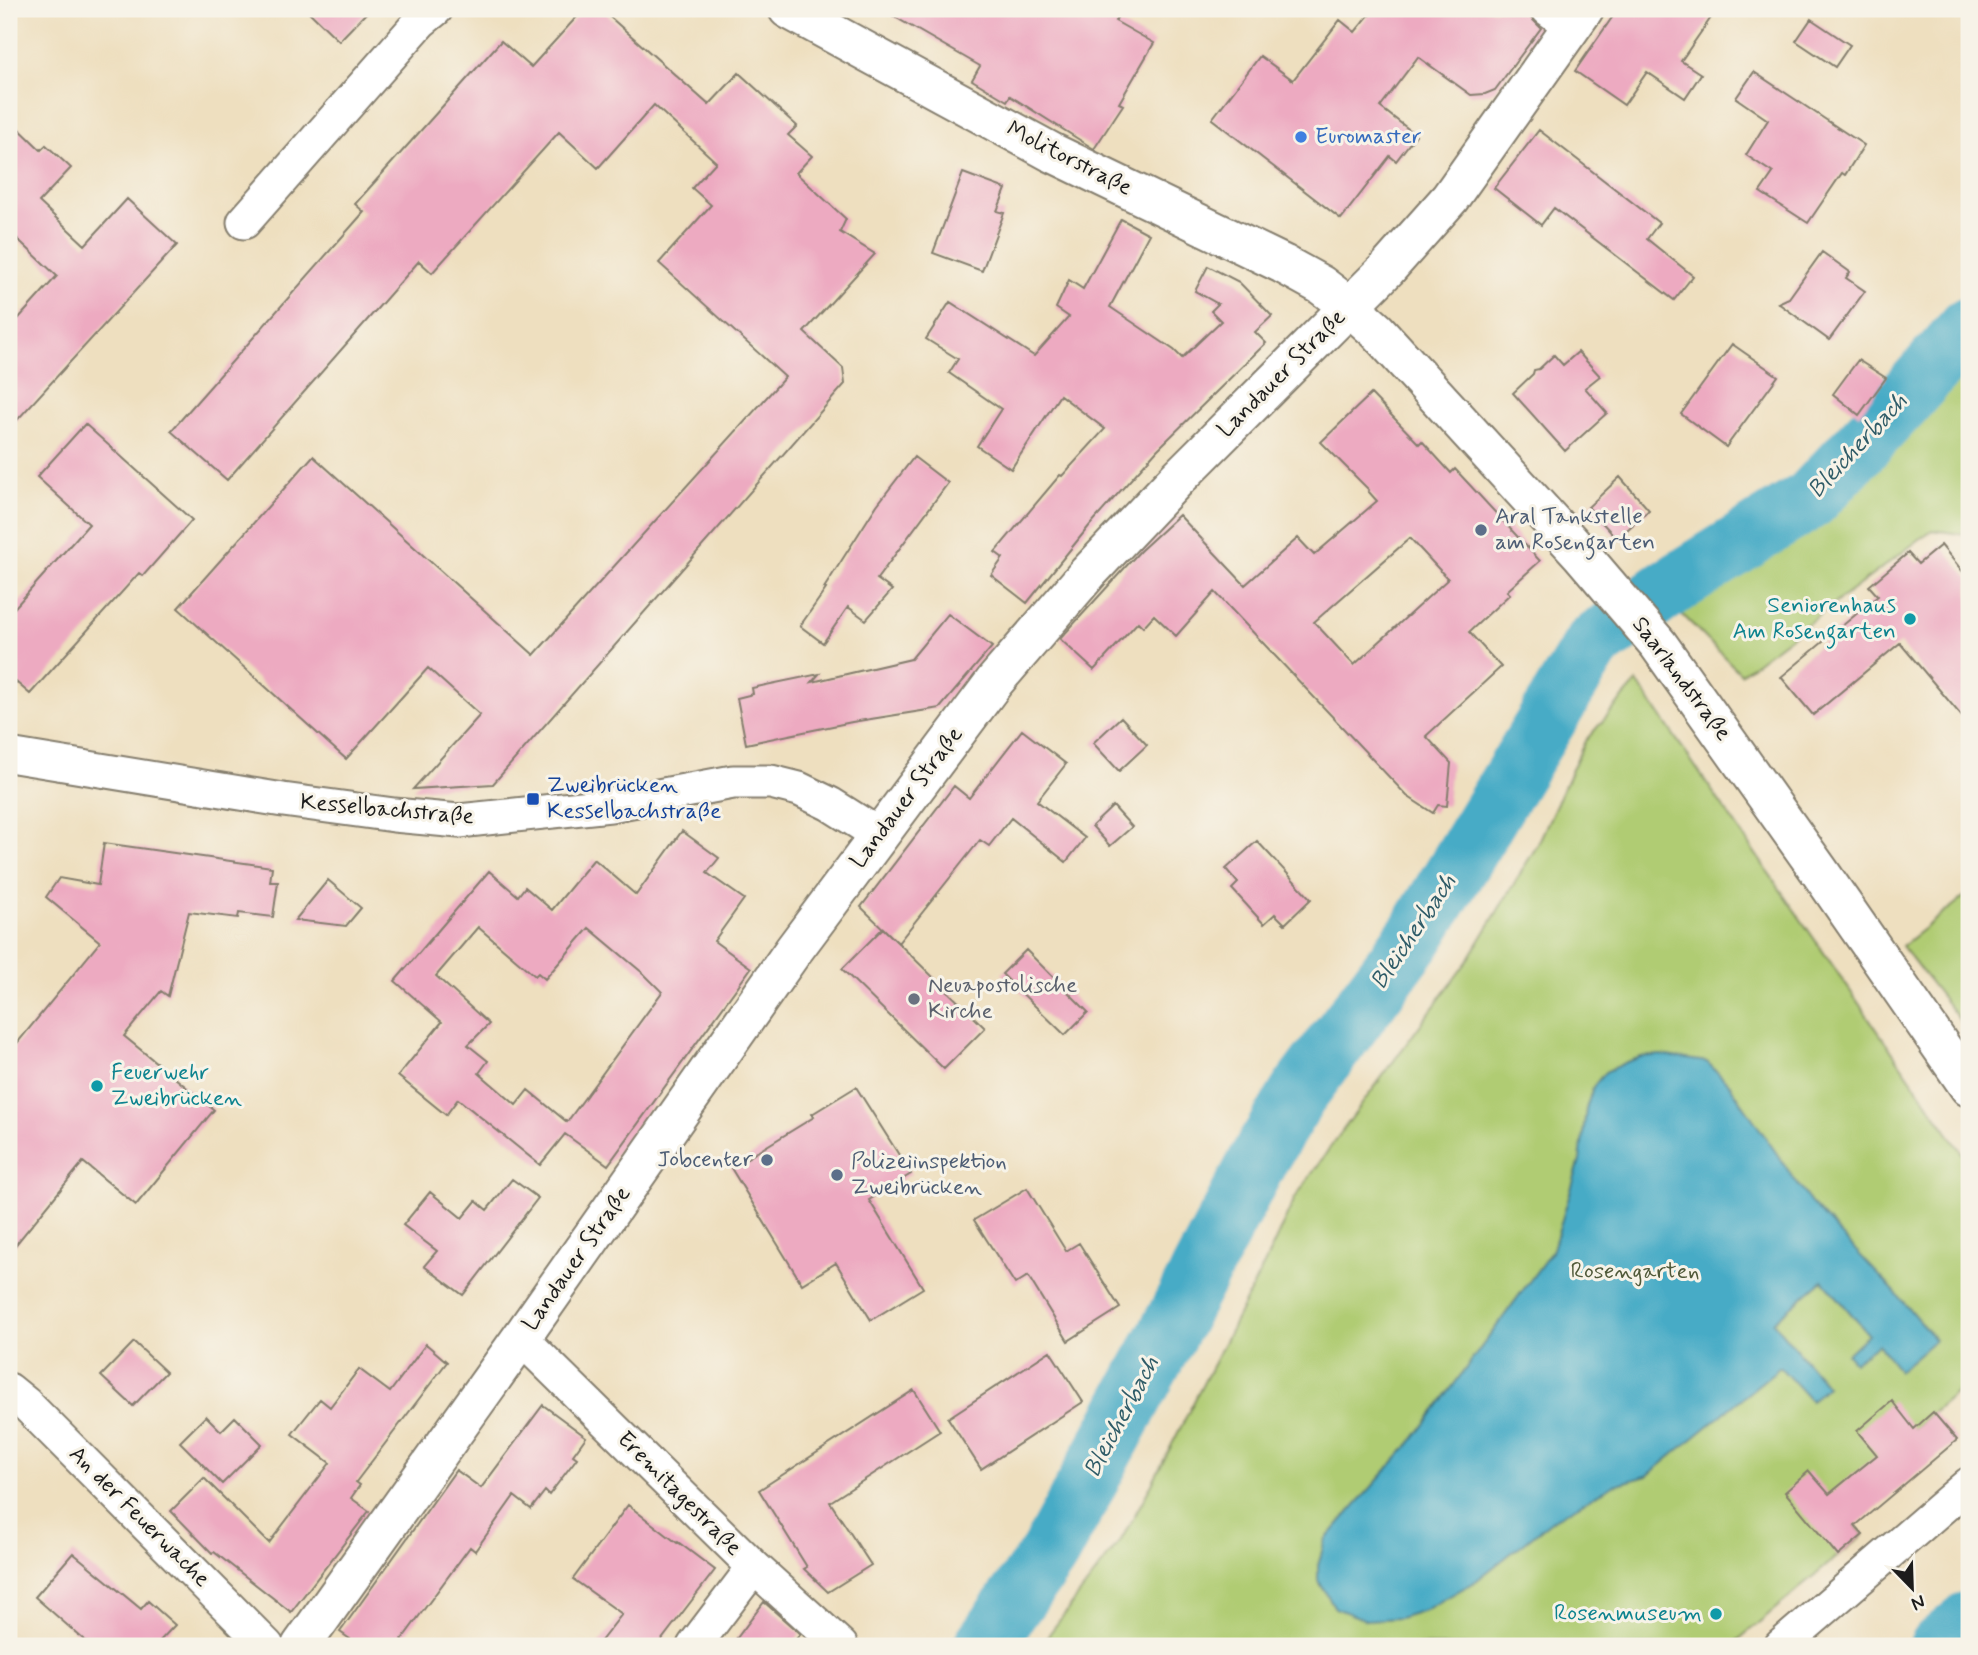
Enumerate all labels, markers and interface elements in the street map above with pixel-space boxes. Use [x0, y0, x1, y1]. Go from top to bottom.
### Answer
street label: Molitorstraße [1001, 115, 1137, 203]
place label: Euromaster [1315, 122, 1422, 152]
marker: Euromaster [1293, 129, 1309, 145]
street label: Landauer Straße [1211, 303, 1353, 445]
water label: Bleicherbach [1801, 387, 1915, 505]
place label: Aral Tankstelle am Rosengarten [1495, 502, 1655, 560]
marker: Aral Tankstelle am Rosengarten [1473, 522, 1489, 538]
place label: Seniorenhaus Am Rosengarten [1732, 591, 1896, 649]
street label: Saarlandstraße [1624, 611, 1738, 747]
marker: Seniorenhaus Am Rosengarten [1902, 611, 1918, 627]
street label: Landauer Straße [844, 721, 970, 875]
place label: Zweibrücken Kesselbachstraße [547, 771, 721, 827]
street label: Kesselbachstraße [299, 787, 475, 833]
marker: Zweibrücken Kesselbachstraße [525, 791, 541, 807]
water label: Bleicherbach [1364, 868, 1464, 996]
place label: Neuapostolische Kirche [928, 971, 1077, 1027]
marker: Neuapostolische Kirche [906, 991, 922, 1007]
place label: Feuerwehr Zweibrücken [111, 1058, 242, 1114]
marker: Feuerwehr Zweibrücken [89, 1078, 105, 1094]
place label: Jobcenter [657, 1145, 753, 1175]
place label: Polizeiinspektion Zweibrücken [851, 1147, 1007, 1203]
marker: Jobcenter [759, 1152, 775, 1168]
marker: Polizeiinspektion Zweibrücken [829, 1167, 845, 1183]
street label: Landauer Straße [516, 1181, 638, 1337]
park label: Rosengarten [1571, 1257, 1699, 1287]
water label: Bleicherbach [1077, 1351, 1167, 1483]
street label: Eremitagestraße [610, 1425, 748, 1563]
street label: An der Feuerwache [62, 1440, 216, 1594]
north arrow [1876, 1554, 1946, 1624]
text: N [1907, 1588, 1929, 1616]
place label: Rosenmuseum [1554, 1599, 1702, 1629]
marker: Rosenmuseum [1708, 1606, 1724, 1622]

